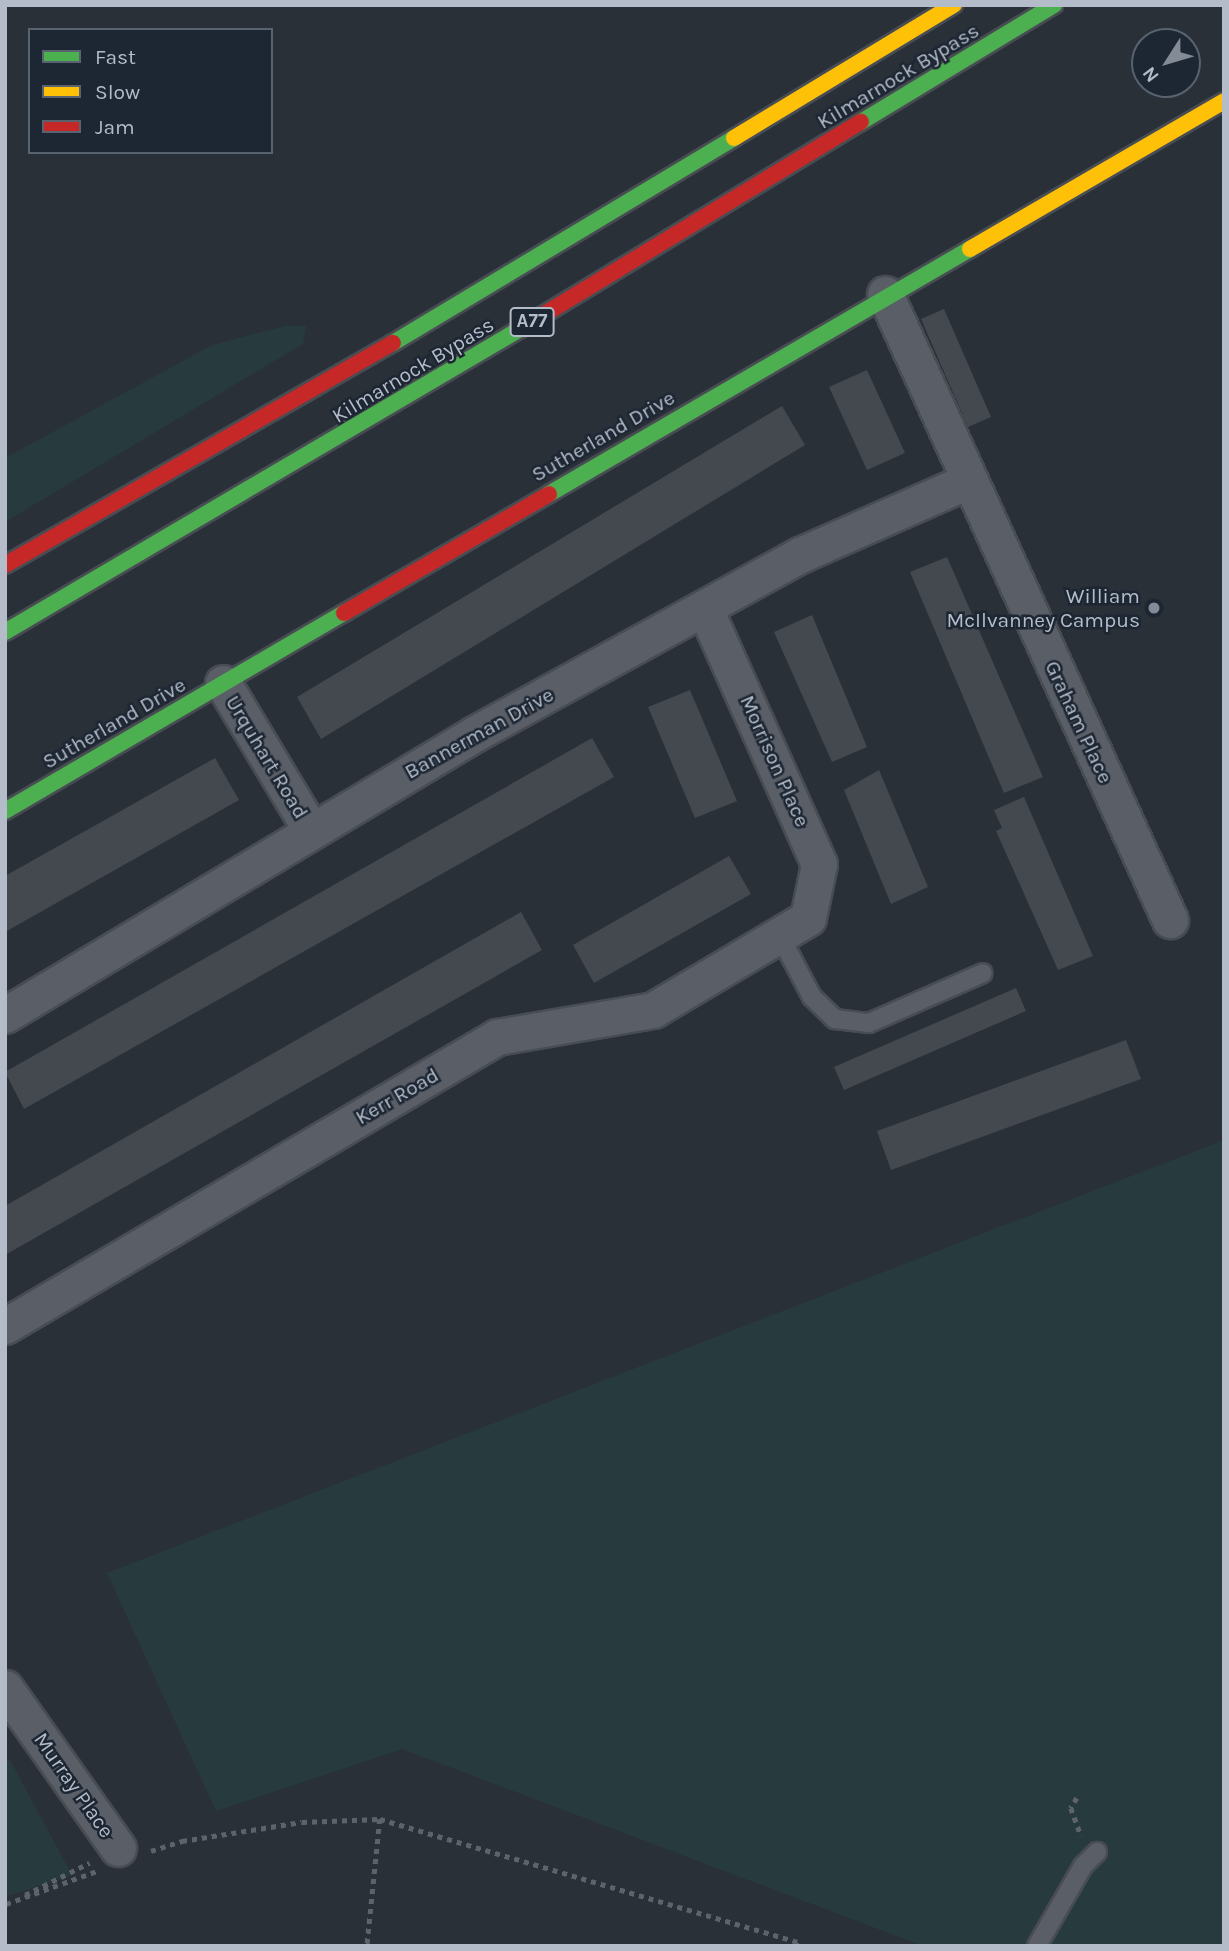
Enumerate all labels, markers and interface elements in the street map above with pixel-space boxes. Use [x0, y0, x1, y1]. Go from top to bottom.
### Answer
street label: Kilmarnock Bypass [813, 18, 983, 134]
legend [28, 28, 273, 154]
north arrow [1131, 28, 1201, 98]
text: Fast [95, 45, 136, 69]
text: N [1138, 62, 1164, 86]
text: Slow [95, 80, 140, 104]
text: Jam [95, 115, 135, 139]
road number: A77 [509, 306, 555, 338]
street label: Kilmarnock Bypass [328, 312, 498, 428]
street label: Sutherland Drive [527, 385, 679, 487]
place label: William McIlvanney Campus [947, 583, 1140, 633]
marker: William McIlvanney Campus [1146, 600, 1162, 616]
street label: Graham Place [1040, 657, 1118, 787]
street label: Sutherland Drive [38, 672, 190, 774]
street label: Bannerman Drive [400, 682, 558, 784]
street label: Urquhart Road [220, 691, 314, 823]
street label: Morrison Place [735, 691, 815, 831]
street label: Kerr Road [351, 1062, 443, 1130]
street label: Murray Place [28, 1728, 120, 1842]

